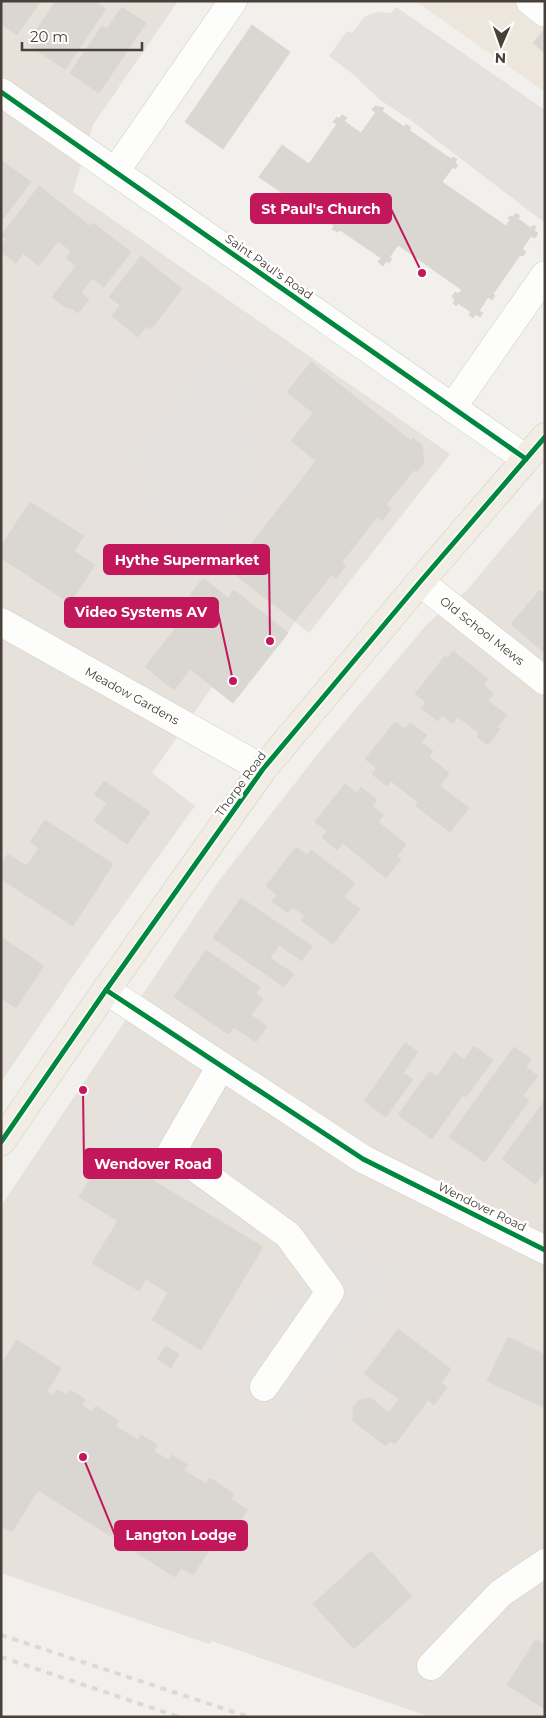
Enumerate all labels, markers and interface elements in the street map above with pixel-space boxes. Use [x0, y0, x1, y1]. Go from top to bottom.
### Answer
scale bar [22, 20, 142, 52]
north arrow [476, 20, 526, 70]
text: 20 m [30, 27, 68, 46]
text: N [495, 49, 507, 67]
callout: St Paul's Church [251, 194, 391, 223]
text: St Paul's Church [261, 200, 381, 218]
street label: Saint Paul's Road [223, 231, 316, 302]
callout: Hythe Supermarket [104, 545, 269, 574]
text: Hythe Supermarket [115, 551, 259, 569]
street label: Old School Mews [437, 593, 528, 668]
callout: Video Systems AV [65, 598, 218, 627]
text: Video Systems AV [74, 603, 208, 621]
street label: Meadow Gardens [83, 664, 182, 728]
street label: Thorpe Road [212, 748, 269, 819]
callout: Wendover Road [84, 1149, 221, 1178]
text: Wendover Road [94, 1155, 212, 1173]
street label: Wendover Road [436, 1179, 529, 1234]
callout: Langton Lodge [115, 1521, 247, 1550]
text: Langton Lodge [125, 1526, 237, 1544]

